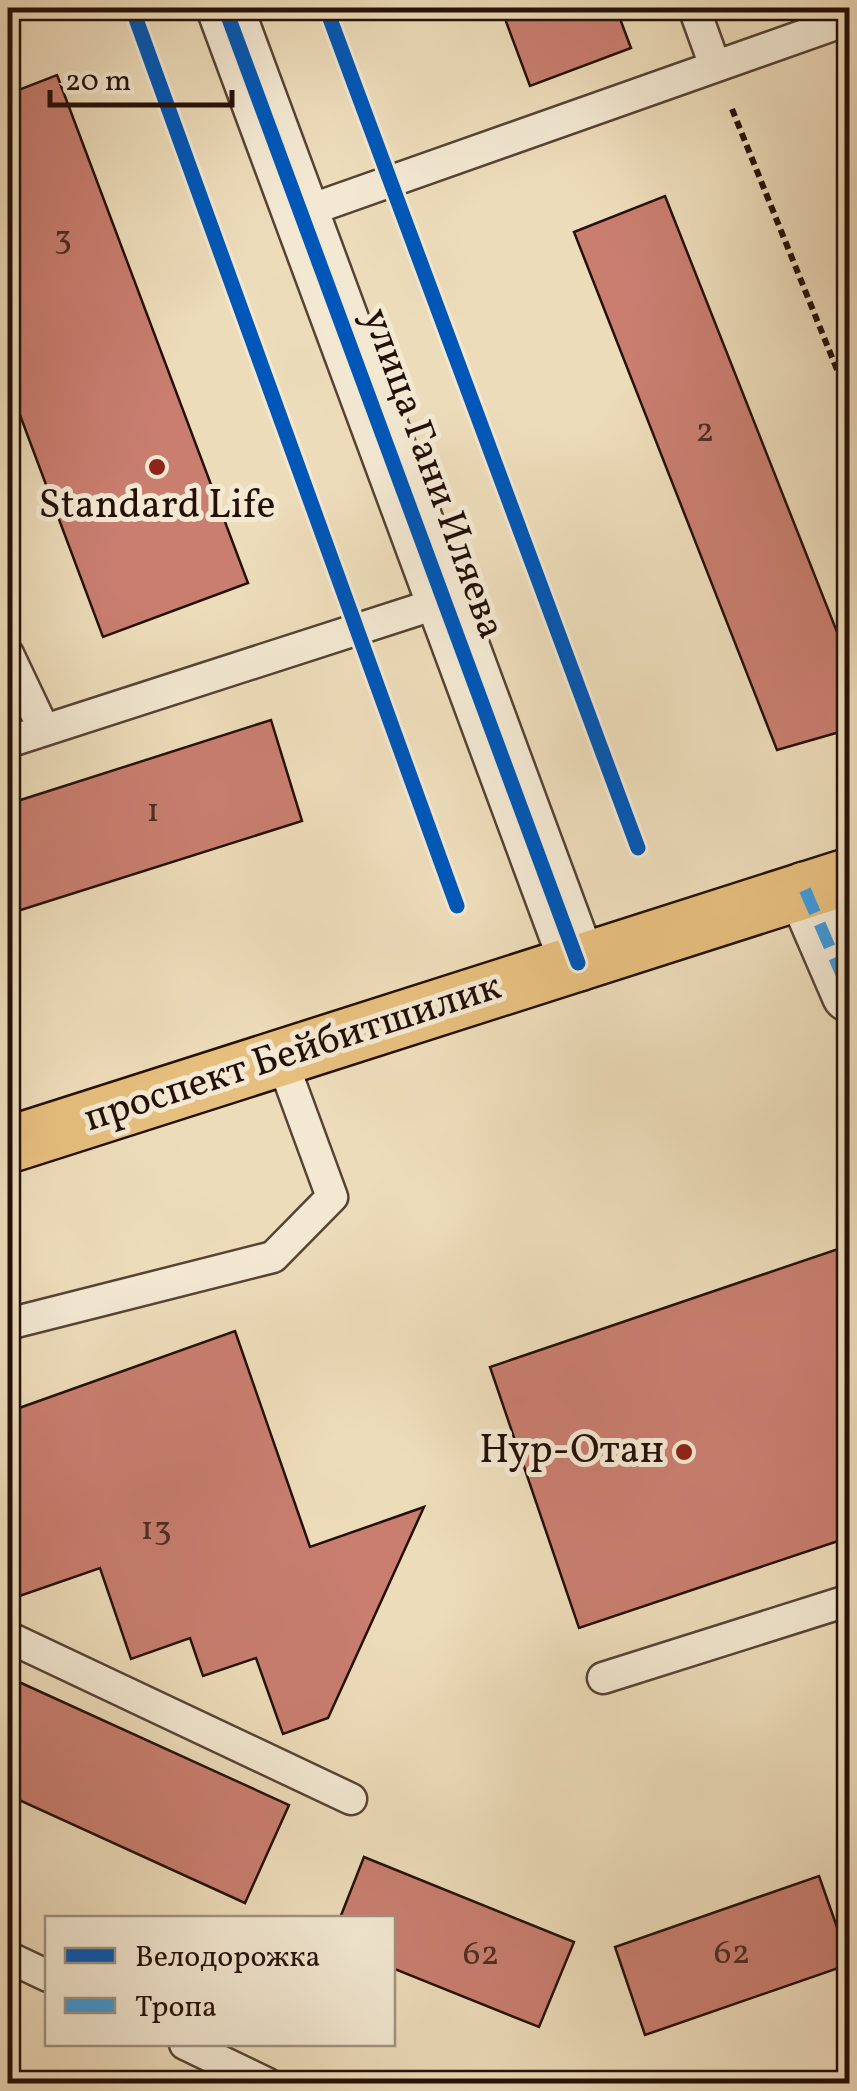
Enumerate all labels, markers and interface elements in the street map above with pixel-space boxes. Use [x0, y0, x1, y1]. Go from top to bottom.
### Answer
scale bar [50, 45, 232, 107]
text: 20 m [65, 61, 131, 103]
house number: 3 [54, 215, 72, 263]
street label: улица Гани Иляева [346, 301, 518, 647]
house number: 2 [696, 408, 714, 456]
marker: Standard Life [146, 456, 168, 478]
place label: Standard Life [39, 479, 275, 535]
house number: 1 [146, 788, 160, 836]
street label: проспект Бейбитшилик [77, 960, 509, 1148]
place label: Нур-Отан [479, 1424, 664, 1480]
marker: Нур-Отан [673, 1441, 695, 1463]
house number: 13 [140, 1506, 172, 1554]
legend [45, 1916, 395, 2046]
house number: 62 [714, 1930, 750, 1978]
house number: 62 [463, 1931, 499, 1979]
text: Велодорожка [135, 1937, 321, 1979]
text: Тропа [135, 1987, 217, 2029]

